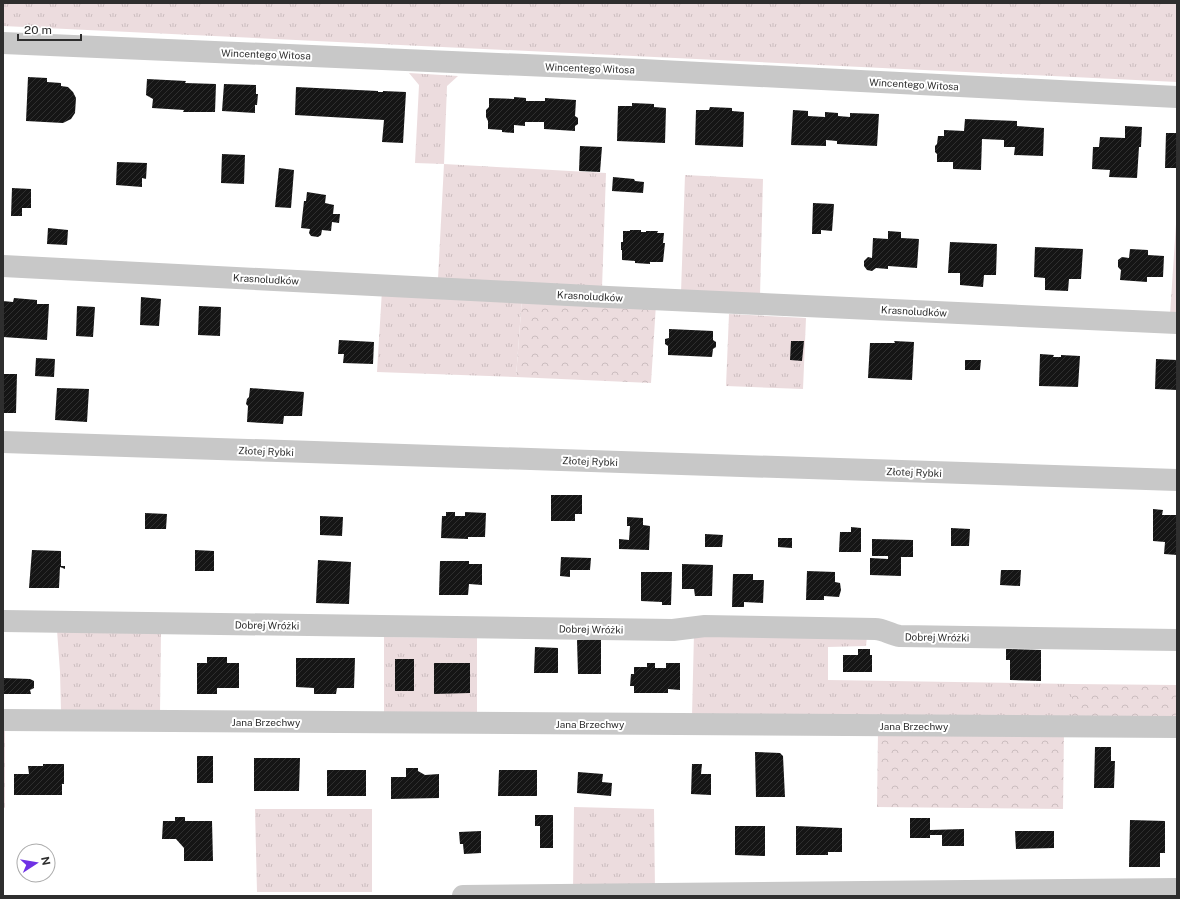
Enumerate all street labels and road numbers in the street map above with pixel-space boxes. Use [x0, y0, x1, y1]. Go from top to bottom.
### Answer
street label: Wincentego Witosa [221, 46, 311, 62]
street label: Wincentego Witosa [545, 60, 635, 76]
street label: Wincentego Witosa [869, 76, 959, 92]
street label: Krasnoludków [233, 271, 299, 287]
street label: Krasnoludków [557, 288, 623, 304]
street label: Krasnoludków [881, 303, 947, 319]
street label: Złotej Rybki [238, 444, 294, 458]
street label: Złotej Rybki [562, 454, 618, 468]
street label: Złotej Rybki [886, 465, 942, 479]
street label: Dobrej Wróżki [235, 618, 299, 632]
street label: Dobrej Wróżki [559, 622, 623, 636]
street label: Dobrej Wróżki [905, 630, 969, 644]
street label: Jana Brzechwy [232, 716, 301, 728]
street label: Jana Brzechwy [556, 718, 625, 730]
street label: Jana Brzechwy [880, 720, 949, 732]

